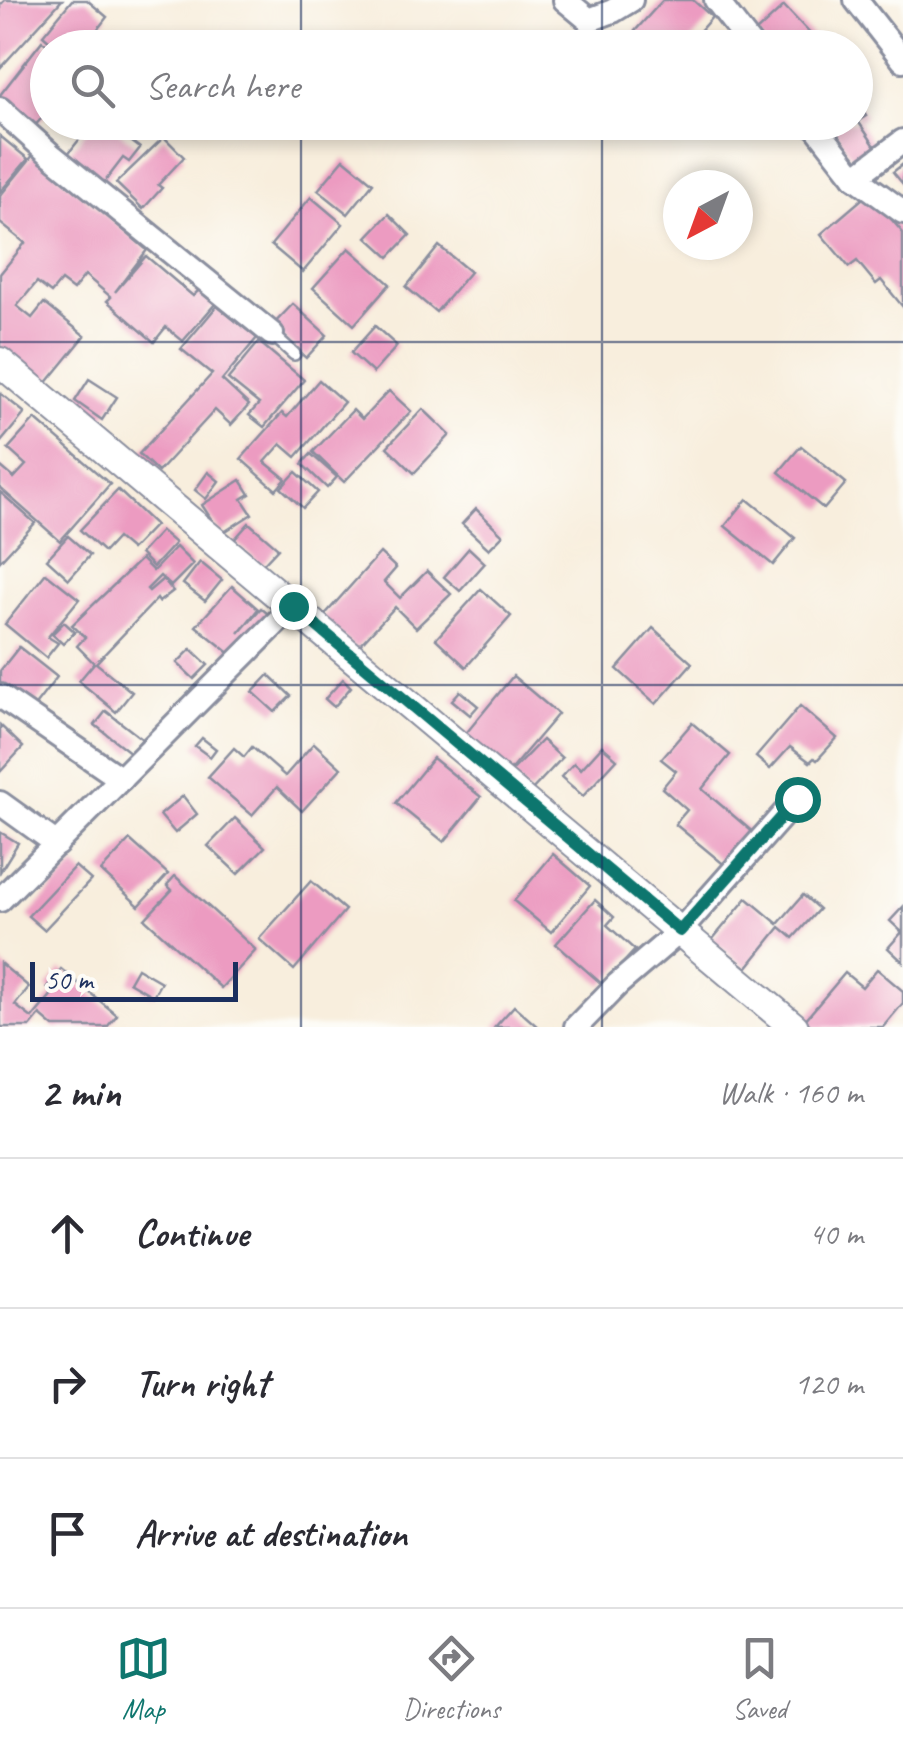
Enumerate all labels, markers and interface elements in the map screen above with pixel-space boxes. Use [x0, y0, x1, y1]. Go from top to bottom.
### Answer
search box [30, 30, 873, 140]
icon: search [65, 58, 120, 113]
text: Search here [145, 62, 300, 109]
north arrow [663, 170, 753, 260]
route end [271, 584, 317, 630]
route start [775, 777, 821, 823]
scale bar [30, 957, 238, 1001]
text: 50 m [45, 962, 93, 997]
text: 2 min [40, 1066, 120, 1119]
text: Walk · 160 m [719, 1072, 863, 1113]
icon: ahead [40, 1206, 95, 1261]
text: Continue [135, 1210, 249, 1257]
text: 40 m [809, 1213, 863, 1254]
icon: right [40, 1356, 95, 1411]
text: Turn right [135, 1360, 269, 1407]
text: 120 m [794, 1363, 863, 1404]
icon: arrive [40, 1506, 95, 1561]
text: Arrive at destination [135, 1510, 407, 1557]
tab: Map [116, 1631, 171, 1726]
tab: Directions [403, 1631, 500, 1726]
tab: Saved [732, 1631, 787, 1726]

